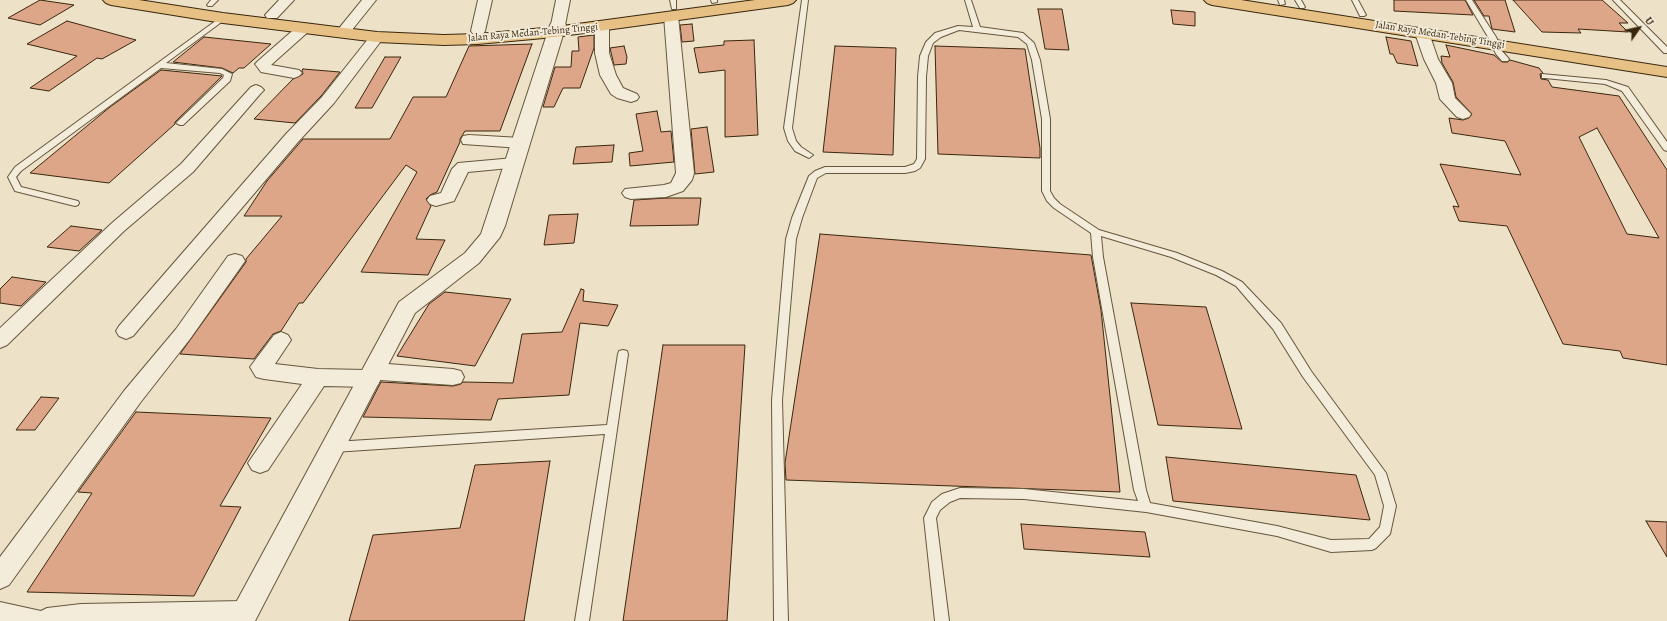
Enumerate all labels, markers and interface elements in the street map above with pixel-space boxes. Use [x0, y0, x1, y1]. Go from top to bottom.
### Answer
north arrow [1619, 8, 1659, 48]
text: U [1641, 14, 1658, 28]
street label: Jalan Raya Medan-Tebing Tinggi [1374, 19, 1506, 51]
street label: Jalan Raya Medan-Tebing Tinggi [467, 21, 599, 45]

